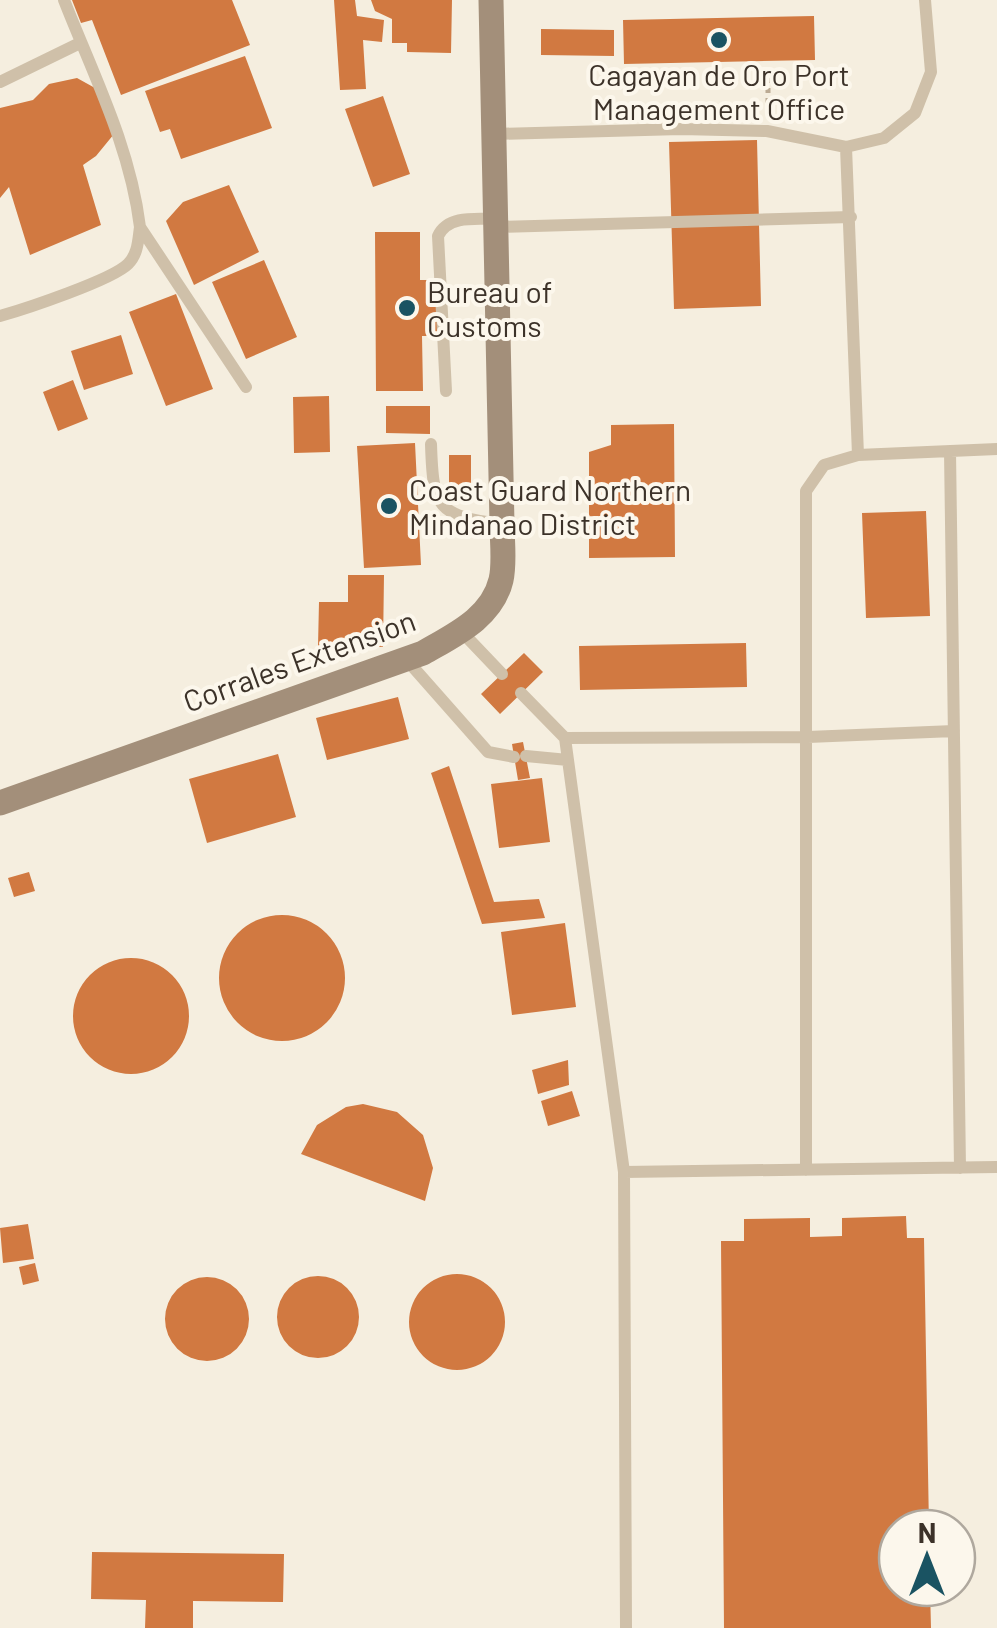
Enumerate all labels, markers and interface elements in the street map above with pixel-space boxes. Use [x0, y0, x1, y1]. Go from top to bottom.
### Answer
marker: Cagayan de Oro Port Management Office [708, 29, 730, 51]
place label: Cagayan de Oro Port Management Office [588, 56, 850, 126]
place label: Bureau of Customs [427, 273, 552, 343]
marker: Bureau of Customs [396, 297, 418, 319]
place label: Coast Guard Northern Mindanao District [409, 471, 691, 541]
marker: Coast Guard Northern Mindanao District [378, 495, 400, 517]
street label: Corrales Extension [178, 601, 420, 719]
north arrow [877, 1508, 977, 1608]
text: N [918, 1515, 936, 1549]

